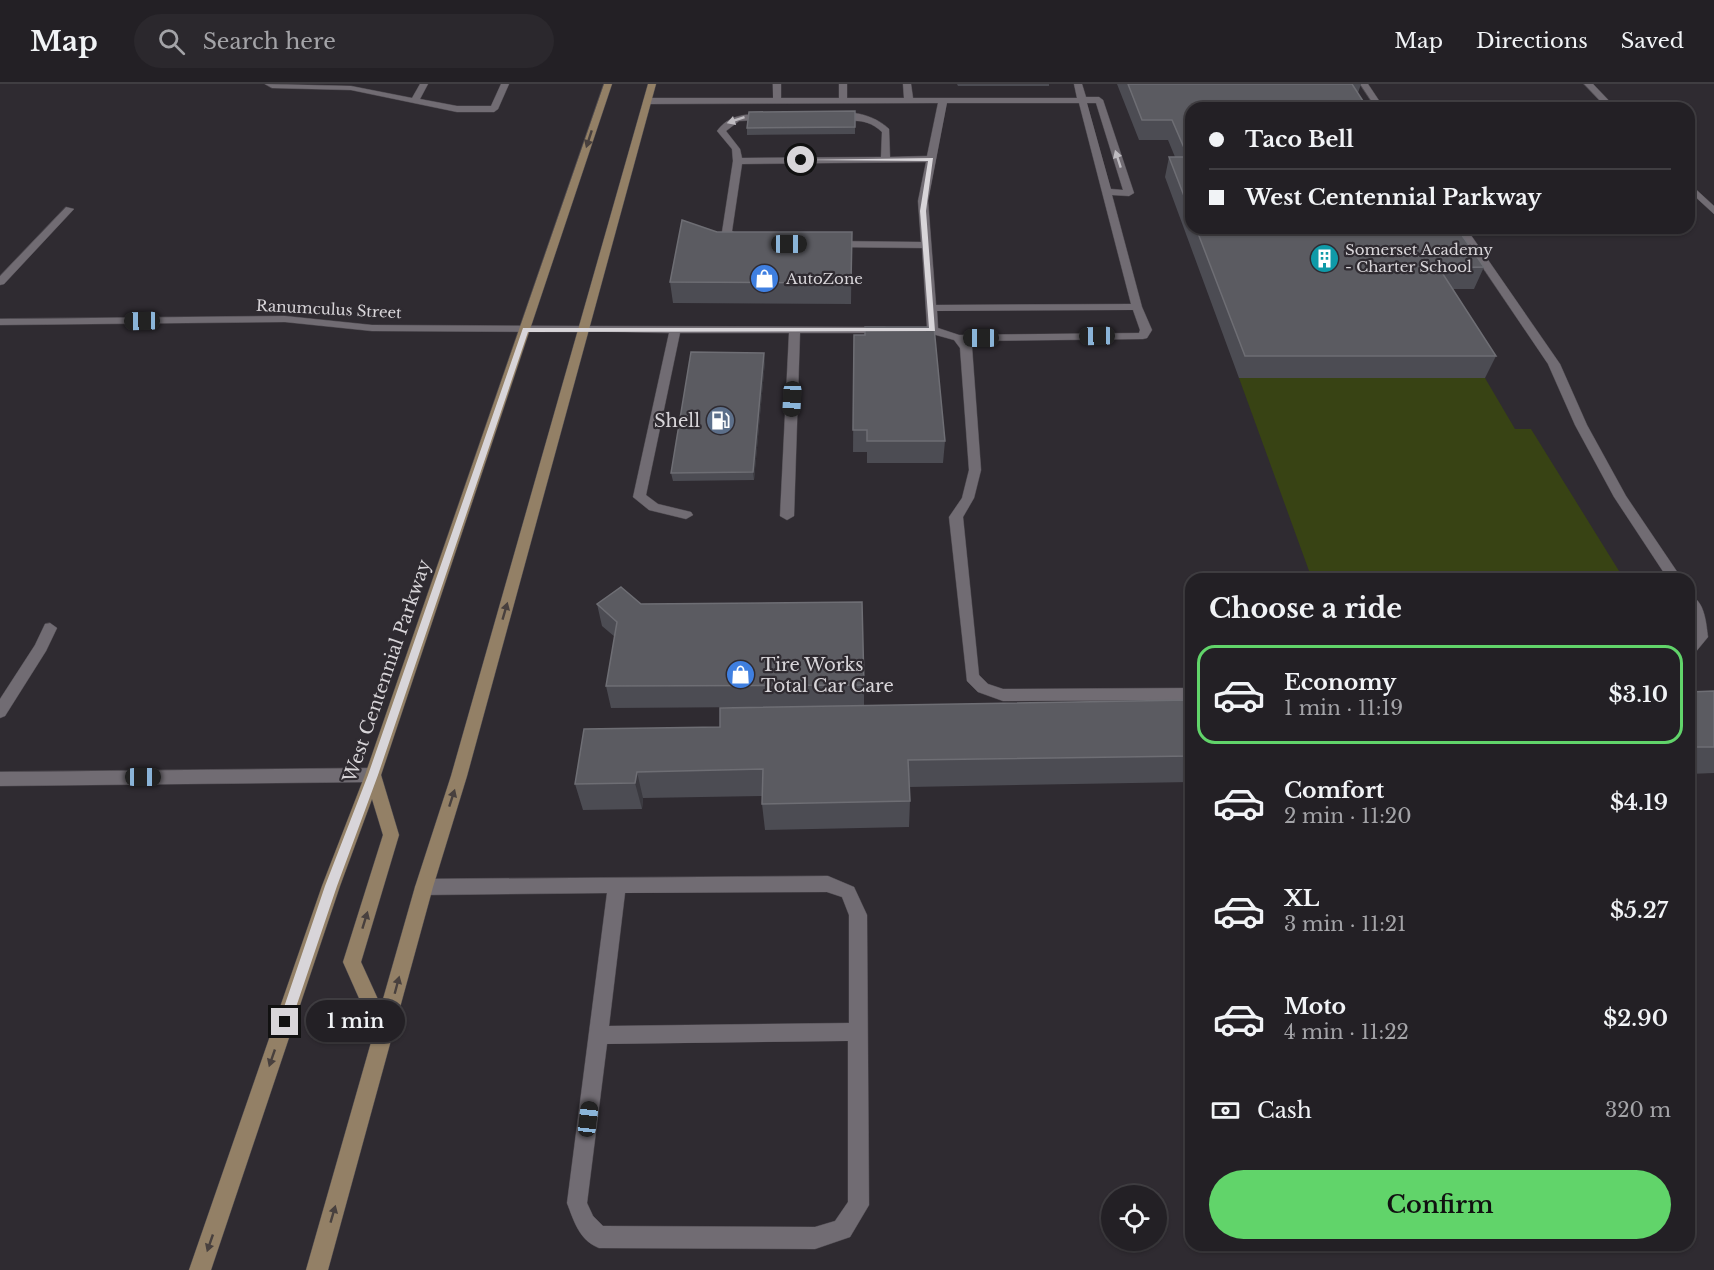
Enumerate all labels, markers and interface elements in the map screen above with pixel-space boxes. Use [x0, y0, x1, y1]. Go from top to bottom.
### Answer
search box [134, 14, 554, 68]
text: Map [30, 24, 98, 59]
icon: search [155, 25, 188, 58]
text: Search here [203, 28, 336, 55]
text: Map [1394, 28, 1443, 54]
text: Directions [1476, 28, 1588, 54]
text: Saved [1621, 28, 1684, 54]
one-way arrow [727, 116, 745, 126]
text: Taco Bell [1245, 126, 1354, 153]
one-way arrow [583, 130, 593, 148]
route start [787, 146, 814, 173]
one-way arrow [1113, 150, 1123, 168]
text: West Centennial Parkway [1245, 184, 1542, 211]
car [771, 235, 807, 253]
place label: Somerset Academy - Charter School [1345, 240, 1493, 276]
building icon: Somerset Academy - Charter School [1308, 242, 1340, 274]
shop icon: AutoZone [749, 262, 781, 294]
place label: AutoZone [785, 269, 863, 288]
street label: Ranumculus Street [256, 296, 403, 322]
car [124, 312, 160, 330]
car [1079, 327, 1115, 345]
car [963, 329, 999, 347]
car [782, 381, 802, 417]
fuel station icon: Shell [705, 405, 737, 437]
place label: Shell [654, 410, 700, 432]
street label: West Centennial Parkway [338, 556, 436, 786]
text: Choose a ride [1209, 592, 1402, 625]
one-way arrow [501, 602, 511, 620]
place label: Tire Works Total Car Care [761, 654, 894, 697]
shop icon: Tire Works Total Car Care [724, 659, 756, 691]
icon: car [1212, 668, 1266, 722]
text: Economy [1284, 669, 1396, 696]
text: $3.10 [1608, 681, 1668, 708]
text: 1 min · 11:19 [1284, 696, 1403, 720]
car [125, 768, 161, 786]
icon: car [1212, 776, 1266, 830]
text: Comfort [1284, 777, 1384, 804]
one-way arrow [448, 789, 457, 807]
text: $4.19 [1610, 789, 1668, 816]
text: 2 min · 11:20 [1284, 804, 1411, 828]
icon: car [1212, 884, 1266, 938]
text: XL [1284, 885, 1319, 912]
text: $5.27 [1610, 897, 1668, 924]
one-way arrow [361, 911, 370, 929]
text: 3 min · 11:21 [1284, 912, 1406, 936]
one-way arrow [393, 976, 402, 994]
icon: car [1212, 992, 1266, 1046]
text: Moto [1284, 993, 1346, 1020]
callout: 1 min [306, 1001, 405, 1043]
text: $2.90 [1603, 1005, 1668, 1032]
route end [271, 1008, 298, 1035]
text: 1 min [327, 1009, 384, 1033]
text: 4 min · 11:22 [1284, 1020, 1409, 1044]
one-way arrow [267, 1049, 277, 1067]
icon: cash [1209, 1094, 1242, 1127]
text: Cash [1257, 1097, 1312, 1124]
text: 320 m [1605, 1098, 1671, 1122]
car [577, 1100, 599, 1138]
button: Confirm [1209, 1170, 1671, 1239]
map controls [1101, 1185, 1167, 1251]
button: locate [1101, 1185, 1167, 1251]
one-way arrow [329, 1205, 338, 1223]
one-way arrow [204, 1234, 214, 1252]

